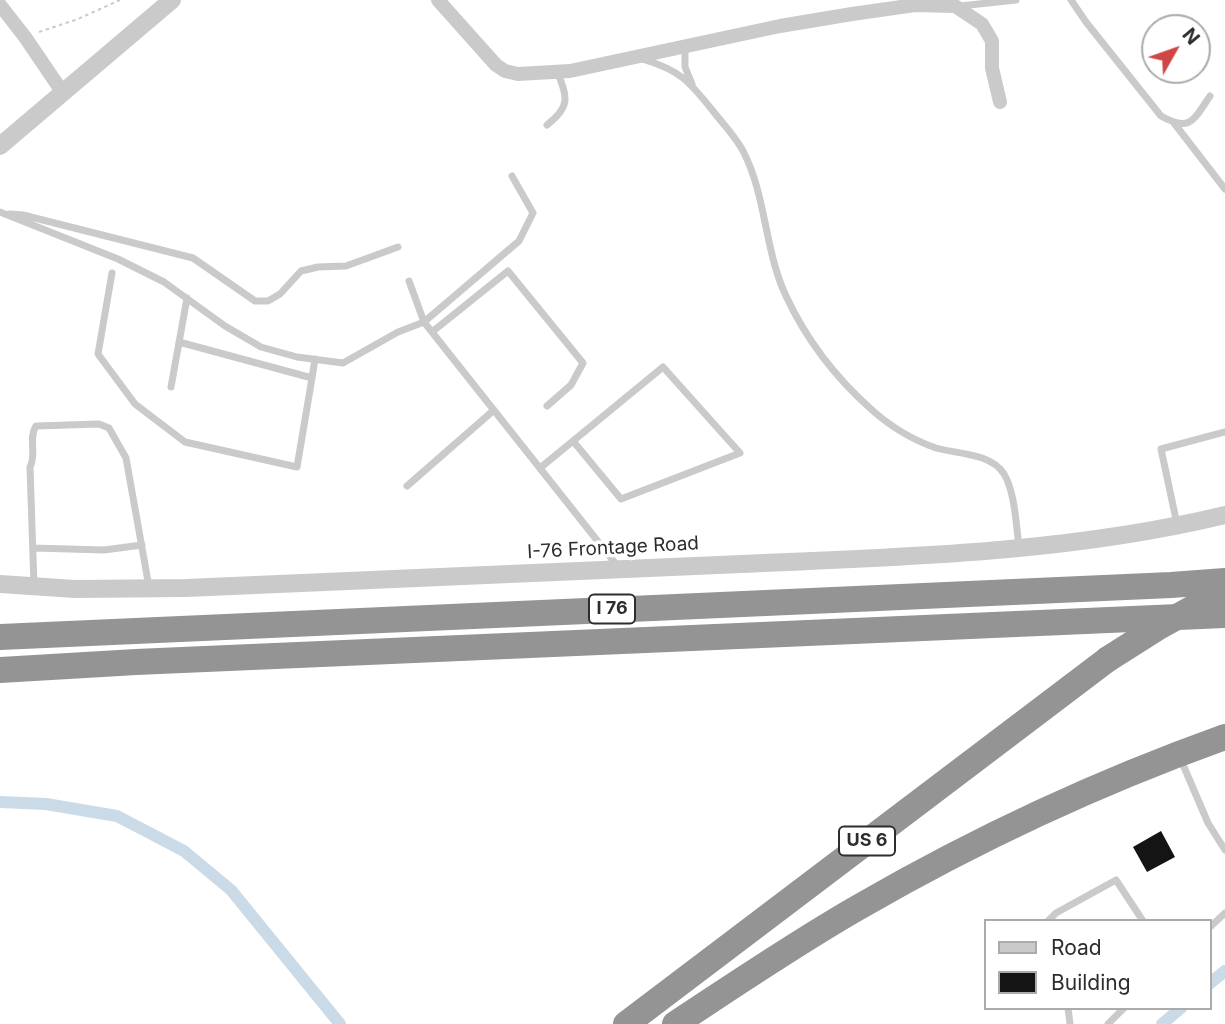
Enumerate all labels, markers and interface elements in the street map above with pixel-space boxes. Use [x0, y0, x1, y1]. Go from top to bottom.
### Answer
north arrow [1141, 14, 1211, 84]
text: N [1177, 24, 1204, 49]
street label: I-76 Frontage Road [527, 532, 699, 564]
road number: I 76 [589, 594, 635, 624]
road number: US 6 [839, 826, 895, 856]
legend [984, 919, 1211, 1010]
text: Road [1051, 935, 1102, 960]
text: Building [1051, 970, 1131, 995]

